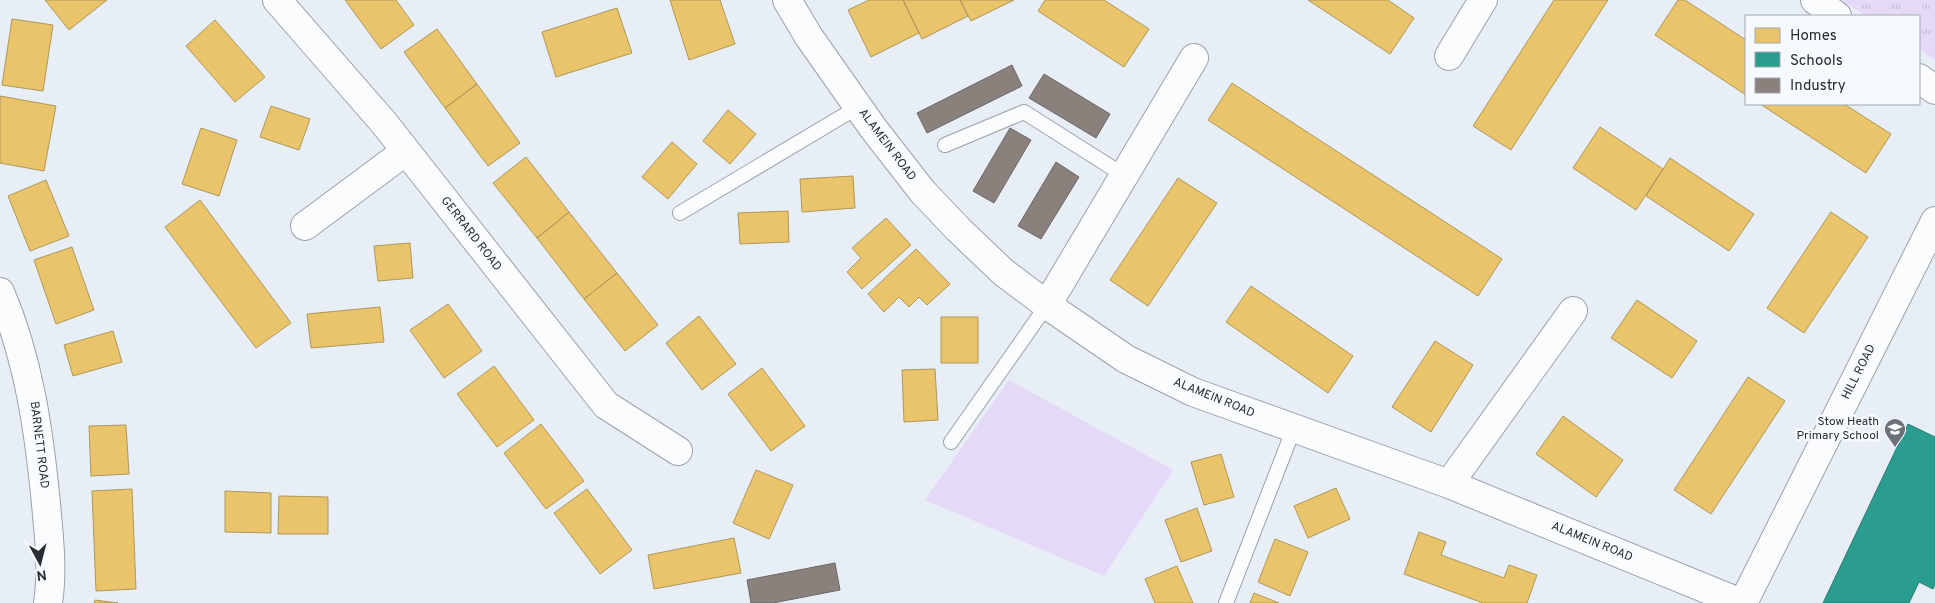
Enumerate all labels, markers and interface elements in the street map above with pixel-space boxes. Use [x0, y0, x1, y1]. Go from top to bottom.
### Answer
legend [1745, 15, 1920, 105]
text: Homes [1790, 27, 1837, 46]
text: Schools [1790, 52, 1843, 71]
text: Industry [1790, 77, 1846, 96]
street label: ALAMEIN ROAD [855, 106, 919, 184]
street label: GERRARD ROAD [437, 194, 505, 274]
street label: HILL ROAD [1838, 342, 1880, 402]
street label: ALAMEIN ROAD [1171, 374, 1257, 422]
street label: BARNETT ROAD [26, 400, 52, 490]
place label: Stow Heath Primary School [1797, 414, 1879, 444]
school or university icon: Stow Heath Primary School [1883, 417, 1907, 448]
street label: ALAMEIN ROAD [1549, 518, 1635, 566]
north arrow [15, 538, 65, 588]
text: N [35, 565, 47, 583]

